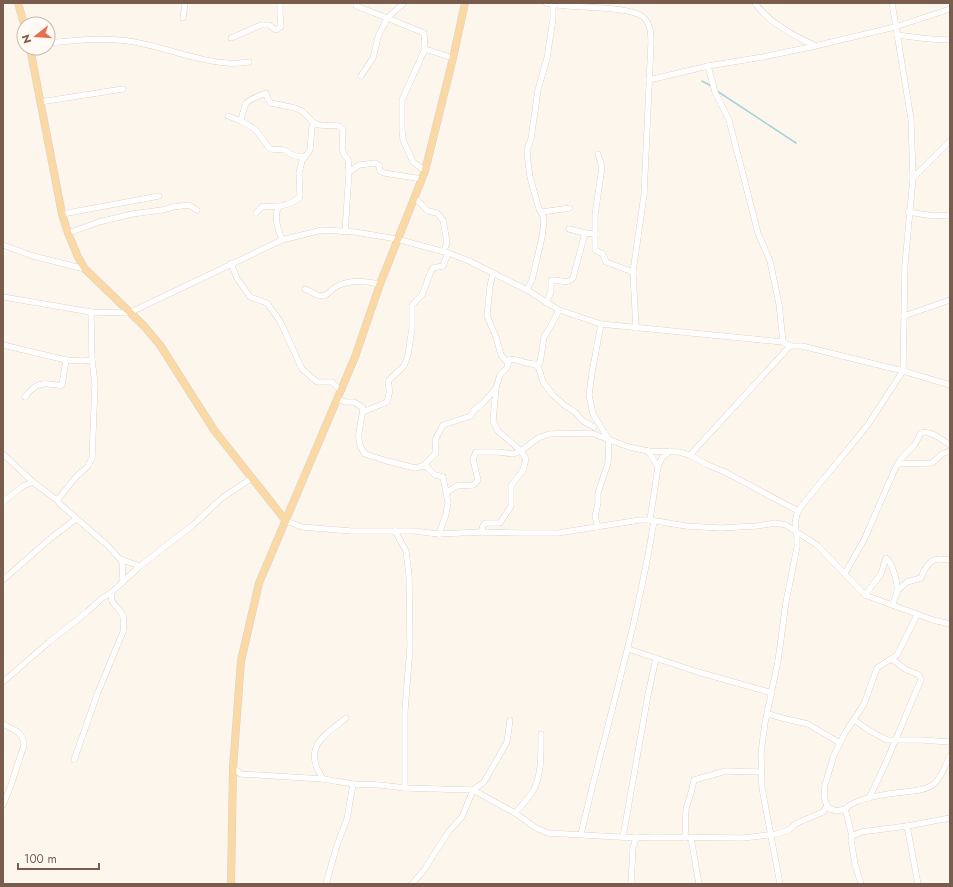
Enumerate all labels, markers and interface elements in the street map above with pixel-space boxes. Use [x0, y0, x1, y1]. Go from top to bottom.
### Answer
north arrow [16, 16, 56, 56]
text: N [18, 32, 35, 45]
scale bar [18, 845, 99, 871]
text: 100 m [24, 850, 57, 868]

